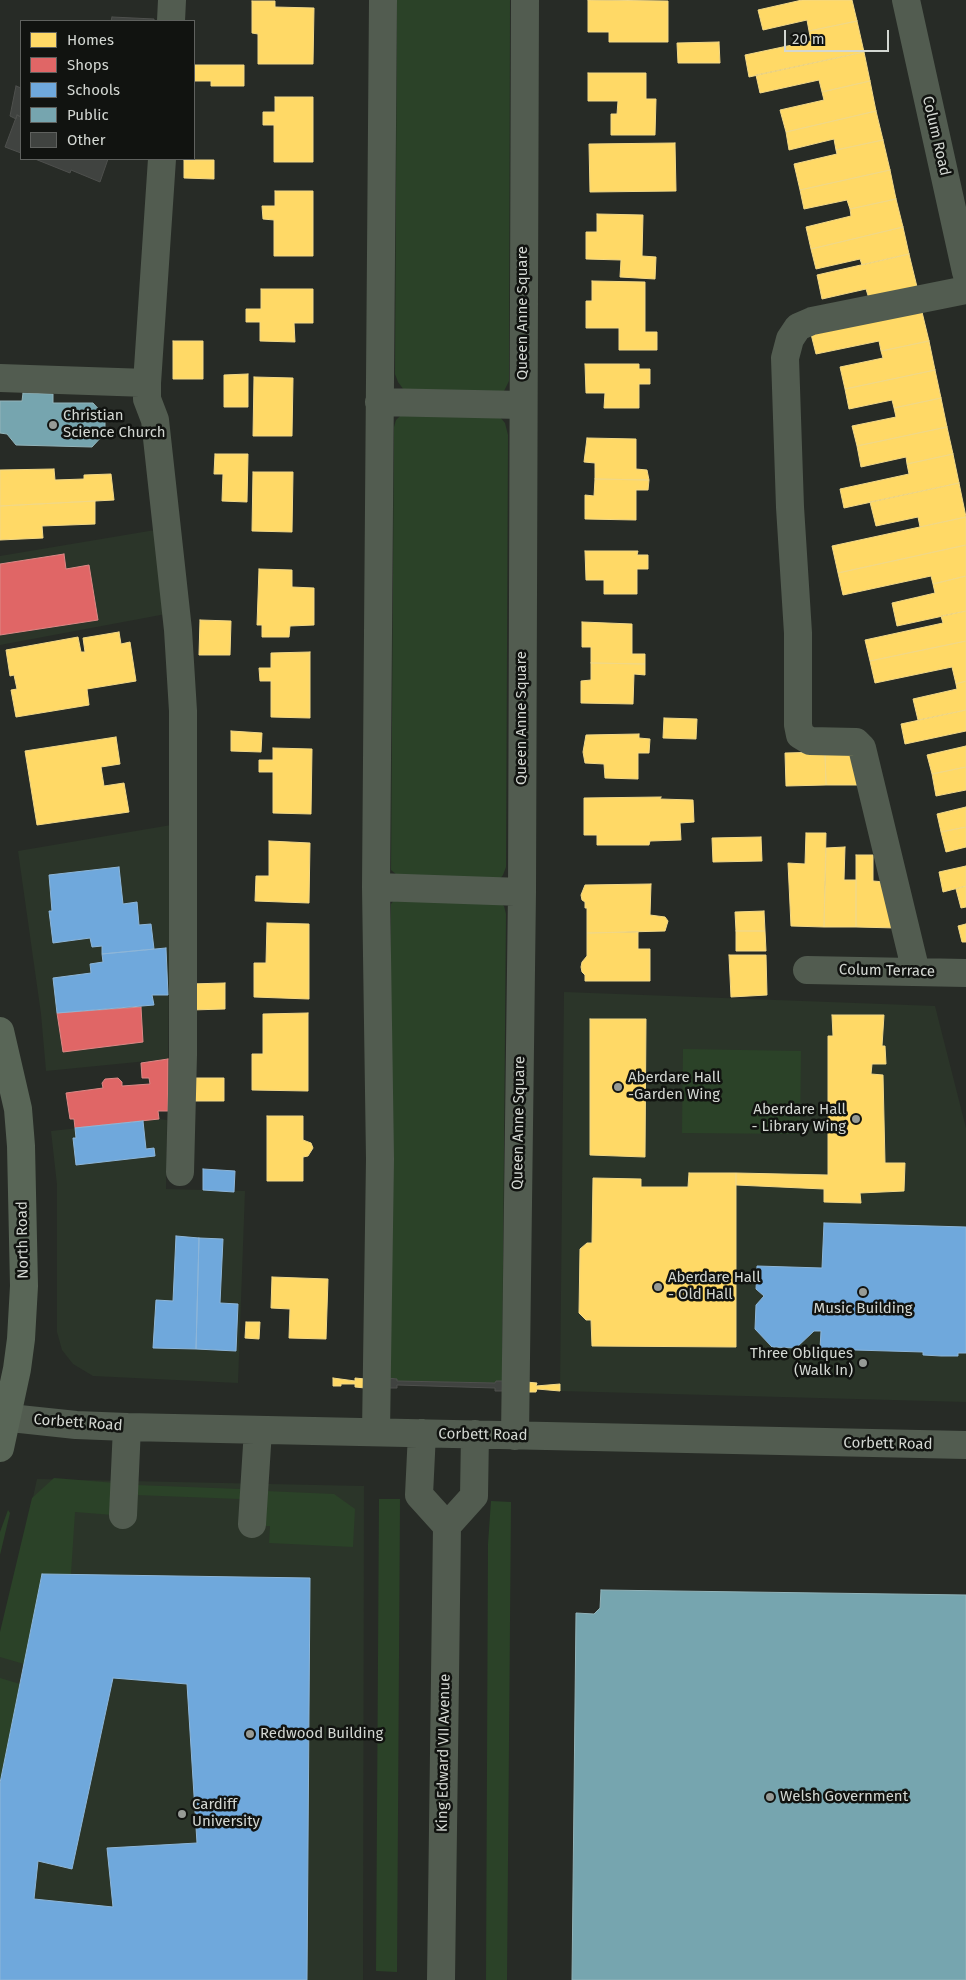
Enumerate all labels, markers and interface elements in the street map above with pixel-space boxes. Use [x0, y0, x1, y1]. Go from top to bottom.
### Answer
legend [20, 20, 195, 160]
scale bar [786, 20, 891, 52]
text: 20 m [792, 30, 825, 48]
text: Homes [67, 31, 114, 49]
text: Shops [67, 56, 109, 74]
text: Schools [67, 81, 120, 99]
street label: Colum Road [918, 94, 954, 178]
text: Public [67, 106, 109, 124]
text: Other [67, 131, 106, 149]
street label: Queen Anne Square [514, 246, 532, 380]
place label: Christian Science Church [63, 407, 166, 442]
marker: Christian Science Church [47, 419, 59, 431]
street label: Queen Anne Square [513, 651, 531, 785]
street label: Colum Terrace [839, 961, 935, 981]
street label: Queen Anne Square [509, 1056, 529, 1190]
place label: Aberdare Hall -Garden Wing [628, 1069, 721, 1104]
marker: Aberdare Hall -Garden Wing [612, 1081, 624, 1093]
place label: Aberdare Hall - Library Wing [752, 1101, 846, 1136]
marker: Aberdare Hall - Library Wing [850, 1113, 862, 1125]
street label: North Road [13, 1201, 33, 1279]
place label: Aberdare Hall - Old Hall [668, 1269, 761, 1304]
marker: Aberdare Hall - Old Hall [652, 1281, 664, 1293]
marker: Music Building [857, 1286, 869, 1298]
place label: Music Building [814, 1300, 912, 1318]
place label: Three Obliques (Walk In) [750, 1345, 853, 1380]
marker: Three Obliques (Walk In) [857, 1357, 869, 1369]
street label: Corbett Road [33, 1411, 123, 1435]
street label: Corbett Road [438, 1425, 528, 1445]
street label: Corbett Road [843, 1434, 933, 1454]
street label: King Edward VII Avenue [434, 1674, 454, 1832]
place label: Redwood Building [260, 1725, 383, 1743]
marker: Redwood Building [244, 1728, 256, 1740]
place label: Welsh Government [780, 1788, 908, 1806]
marker: Welsh Government [764, 1791, 776, 1803]
place label: Cardiff University [192, 1796, 260, 1831]
marker: Cardiff University [176, 1808, 188, 1820]

